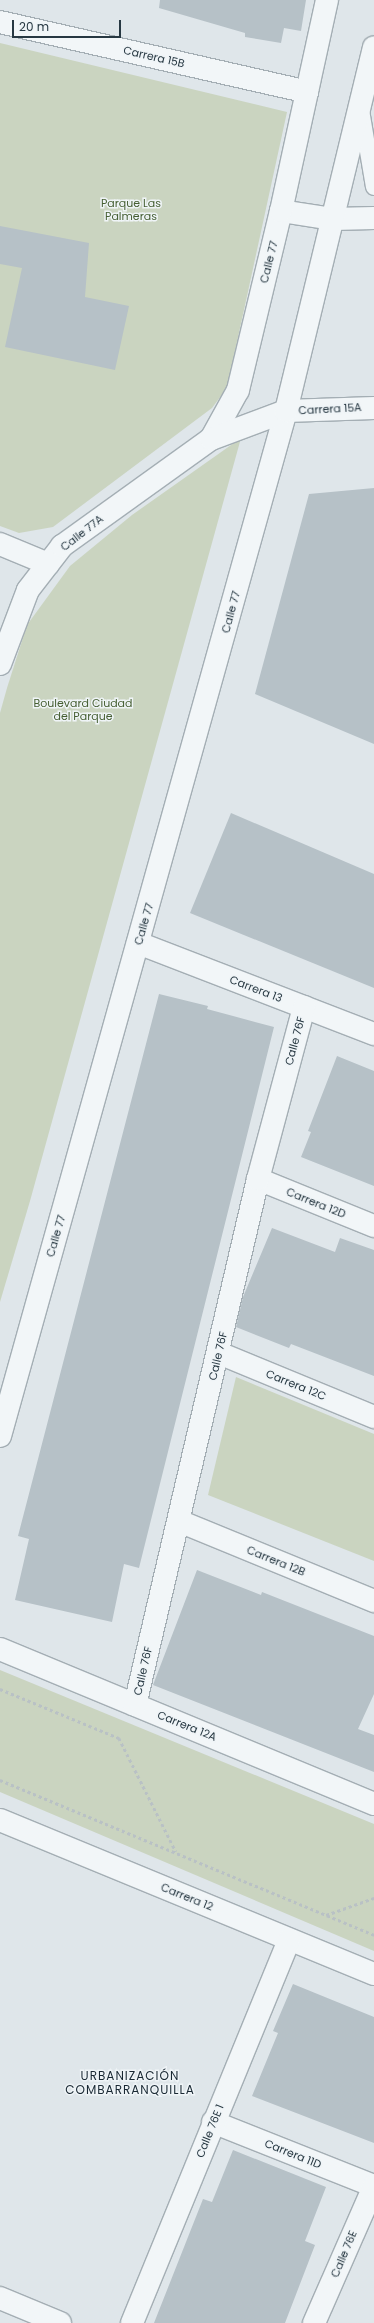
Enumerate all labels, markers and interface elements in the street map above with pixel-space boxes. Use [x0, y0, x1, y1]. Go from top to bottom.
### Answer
scale bar [14, 12, 123, 38]
text: 20 m [19, 18, 49, 35]
street label: Carrera 15B [122, 44, 186, 70]
park label: Parque Las Palmeras [101, 197, 161, 223]
street label: Calle 77 [257, 239, 281, 285]
street label: Carrera 15A [298, 401, 362, 417]
street label: Calle 77A [58, 512, 106, 554]
street label: Calle 77 [219, 589, 243, 635]
park label: Boulevard Ciudad del Parque [34, 697, 132, 723]
street label: Calle 77 [132, 901, 156, 947]
street label: Carrera 13 [228, 973, 284, 1005]
street label: Calle 76F [282, 1015, 308, 1067]
street label: Carrera 12D [284, 1185, 348, 1221]
street label: Calle 77 [44, 1213, 68, 1259]
street label: Calle 76F [206, 1330, 230, 1382]
street label: Carrera 12C [264, 1367, 328, 1403]
street label: Carrera 12B [245, 1543, 307, 1579]
street label: Calle 76F [131, 1645, 155, 1697]
street label: Carrera 12A [155, 1708, 219, 1744]
street label: Carrera 12 [159, 1881, 215, 1913]
district label: URBANIZACIÓN COMBARRANQUILLA [65, 2069, 195, 2097]
street label: Calle 76E 1 [193, 2102, 227, 2160]
street label: Carrera 11D [263, 2137, 323, 2171]
street label: Calle 76E [328, 2229, 360, 2279]

